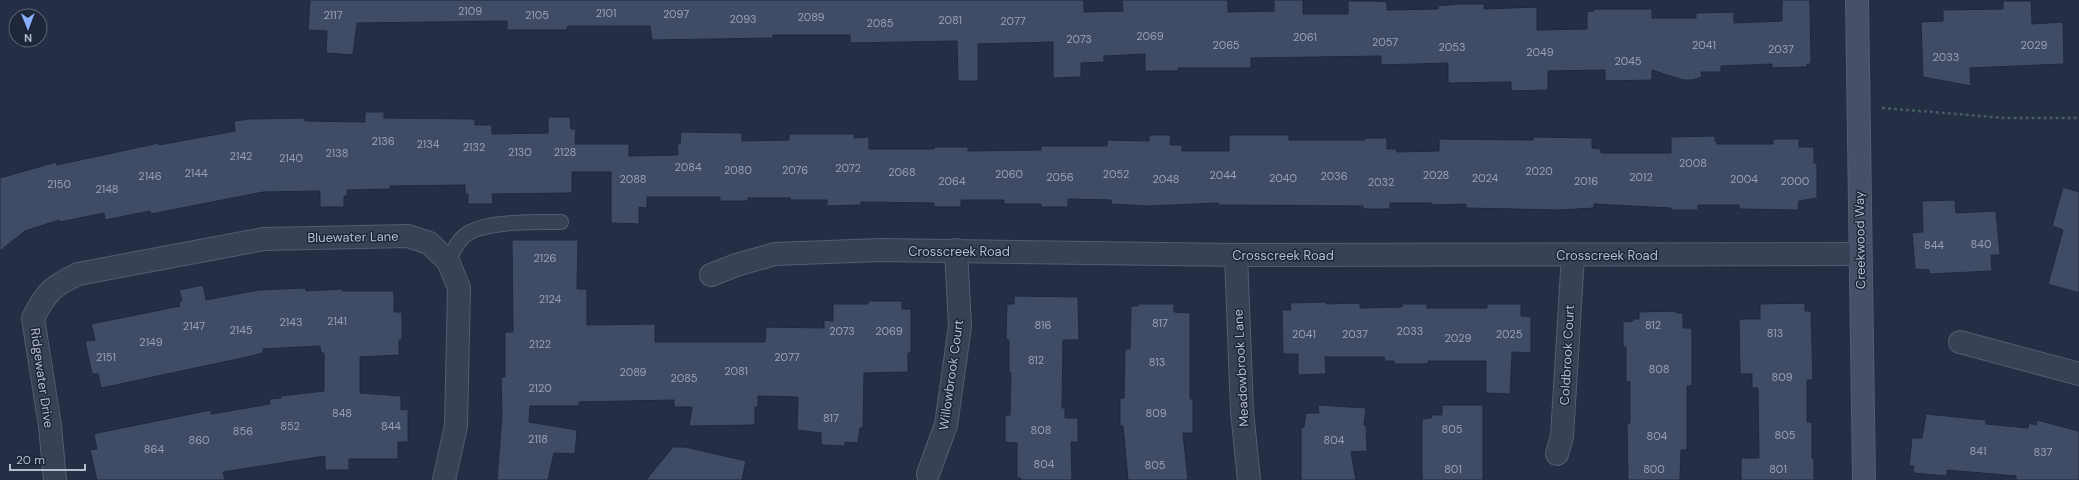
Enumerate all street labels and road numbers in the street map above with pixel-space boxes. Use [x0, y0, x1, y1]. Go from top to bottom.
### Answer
street label: Creekwood Way [1851, 191, 1869, 289]
street label: Bluewater Lane [307, 228, 399, 246]
street label: Crosscreek Road [908, 243, 1010, 260]
street label: Crosscreek Road [1232, 247, 1334, 264]
street label: Crosscreek Road [1556, 247, 1658, 264]
street label: Coldbrook Court [1556, 304, 1578, 406]
street label: Meadowbrook Lane [1229, 309, 1253, 427]
street label: Willowbrook Court [935, 319, 967, 431]
street label: Ridgewater Drive [27, 327, 57, 429]

